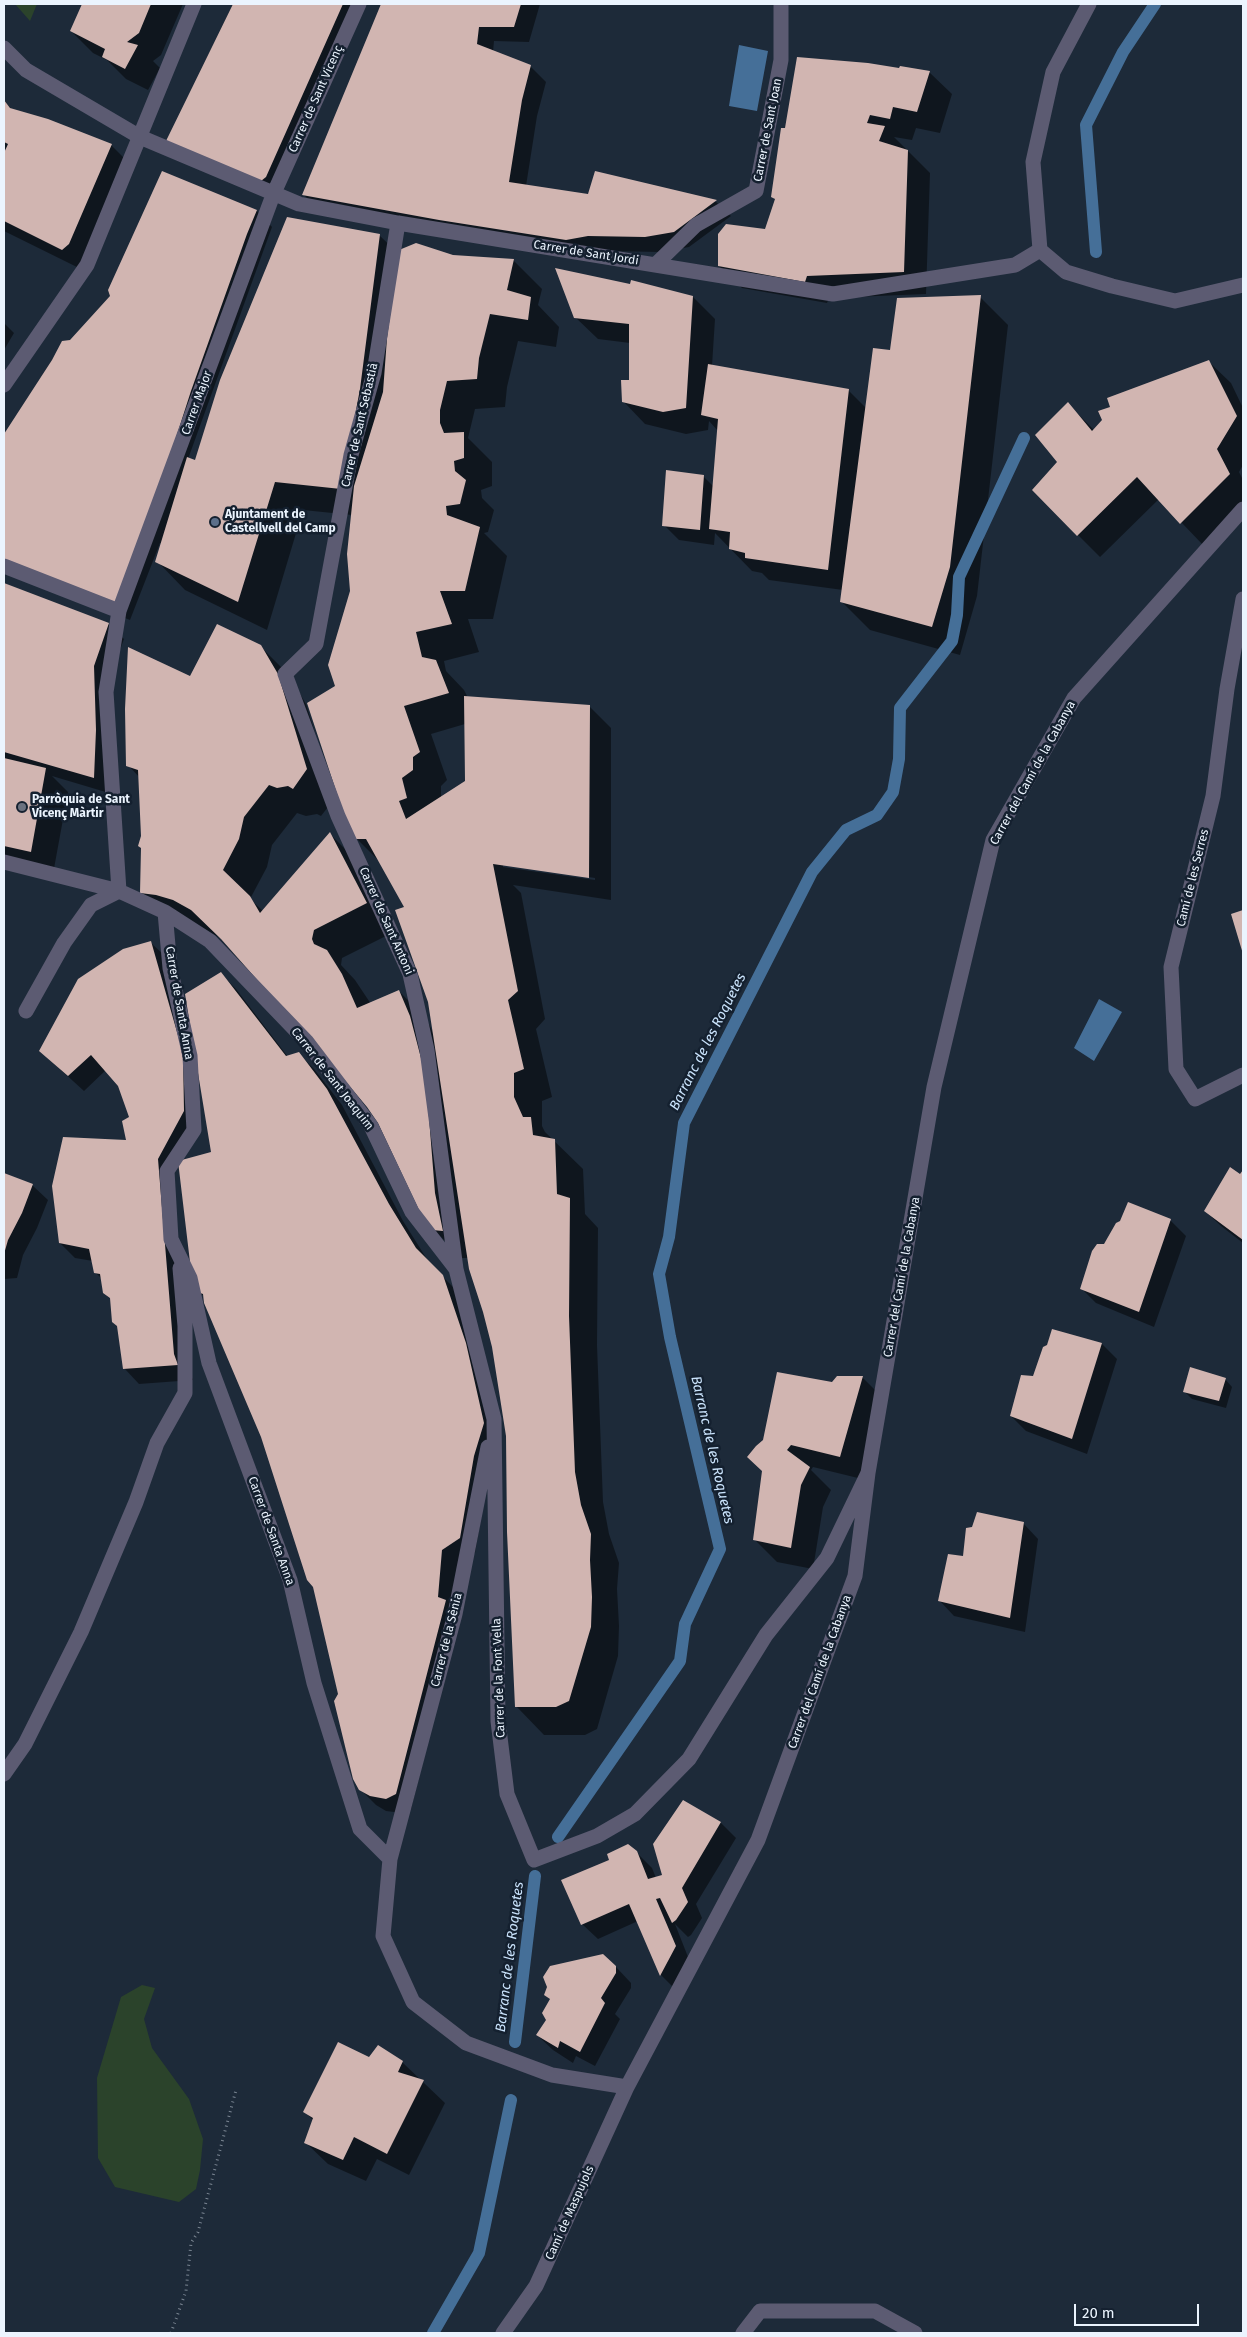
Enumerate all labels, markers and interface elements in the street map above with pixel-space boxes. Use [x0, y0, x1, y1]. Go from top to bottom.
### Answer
street label: Carrer de Sant Vicenç [286, 43, 346, 155]
street label: Carrer de Sant Joan [751, 77, 785, 183]
street label: Carrer de Sant Jordi [532, 238, 640, 268]
street label: Carrer de Sant Sebastià [339, 361, 381, 489]
street label: Carrer Major [179, 369, 215, 437]
place label: Ajuntament de Castellvell del Camp [225, 508, 336, 536]
marker: Ajuntament de Castellvell del Camp [209, 516, 221, 528]
street label: Carrer del Camí de la Cabanya [987, 698, 1079, 848]
place label: Parròquia de Sant Vicenç Màrtir [32, 793, 130, 821]
marker: Parròquia de Sant Vicenç Màrtir [16, 801, 28, 813]
street label: Camí de les Serres [1174, 828, 1212, 928]
street label: Carrer de Sant Antoni [356, 865, 416, 977]
street label: Carrer de Santa Anna [162, 945, 196, 1061]
water label: Barranc de les Roquetes [666, 971, 750, 1113]
street label: Carrer de Sant Joaquim [288, 1025, 376, 1133]
street label: Carrer del Camí de la Cabanya [881, 1196, 923, 1358]
water label: Barranc de les Roquetes [687, 1374, 737, 1526]
street label: Carrer de Santa Anna [245, 1475, 297, 1587]
street label: Carrer de la Sènia [428, 1591, 466, 1689]
street label: Carrer del Camí de la Cabanya [785, 1593, 855, 1751]
street label: Carrer de la Font Vella [490, 1618, 508, 1738]
water label: Barranc de les Roquetes [492, 1881, 528, 2033]
street label: Camí de Maspujols [543, 2164, 597, 2262]
scale bar [1077, 2294, 1202, 2326]
text: 20 m [1082, 2304, 1115, 2322]

